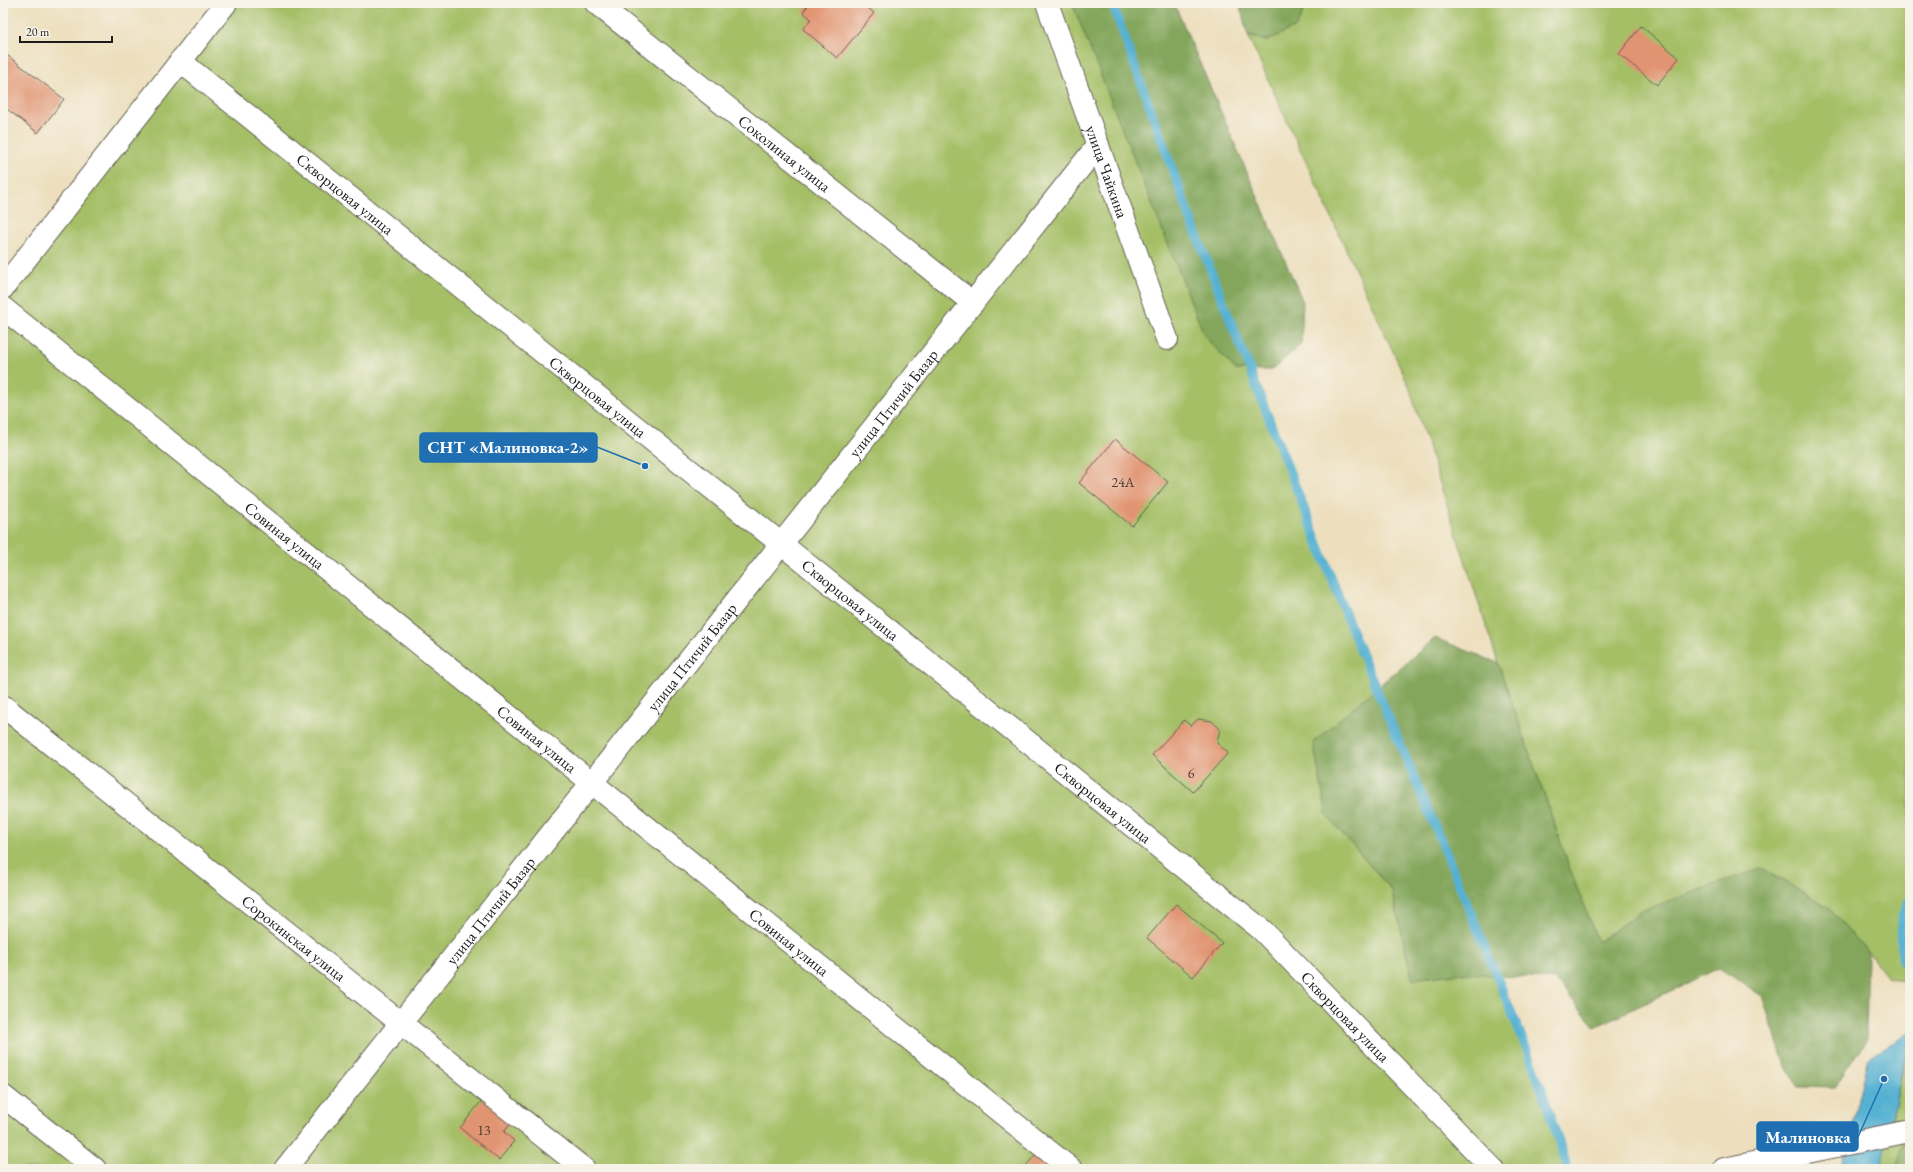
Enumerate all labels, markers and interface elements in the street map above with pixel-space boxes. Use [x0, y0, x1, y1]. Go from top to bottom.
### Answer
scale bar [20, 18, 112, 44]
text: 20 m [26, 24, 50, 40]
street label: Соколиная улица [734, 110, 835, 197]
street label: улица Чайкина [1081, 122, 1133, 222]
street label: Скворцовая улица [292, 149, 398, 240]
street label: улица Птичий Базар [844, 345, 943, 462]
street label: Скворцовая улица [545, 352, 651, 443]
callout: СНТ «Малиновка-2» [420, 433, 597, 462]
text: СНТ «Малиновка-2» [428, 436, 589, 458]
house number: 24А [1111, 473, 1135, 491]
street label: Совиная улица [240, 497, 329, 575]
street label: Скворцовая улица [797, 554, 904, 646]
street label: улица Птичий Базар [643, 599, 741, 716]
street label: Совиная улица [492, 700, 582, 778]
street label: Скворцовая улица [1050, 757, 1156, 849]
house number: 6 [1188, 764, 1195, 782]
street label: улица Птичий Базар [441, 852, 540, 969]
street label: Сорокинская улица [237, 890, 351, 987]
street label: Совиная улица [745, 904, 834, 981]
street label: Скворцовая улица [1296, 967, 1395, 1067]
house number: 13 [477, 1121, 491, 1139]
callout: Малиновка [1757, 1122, 1858, 1151]
text: Малиновка [1765, 1126, 1851, 1148]

